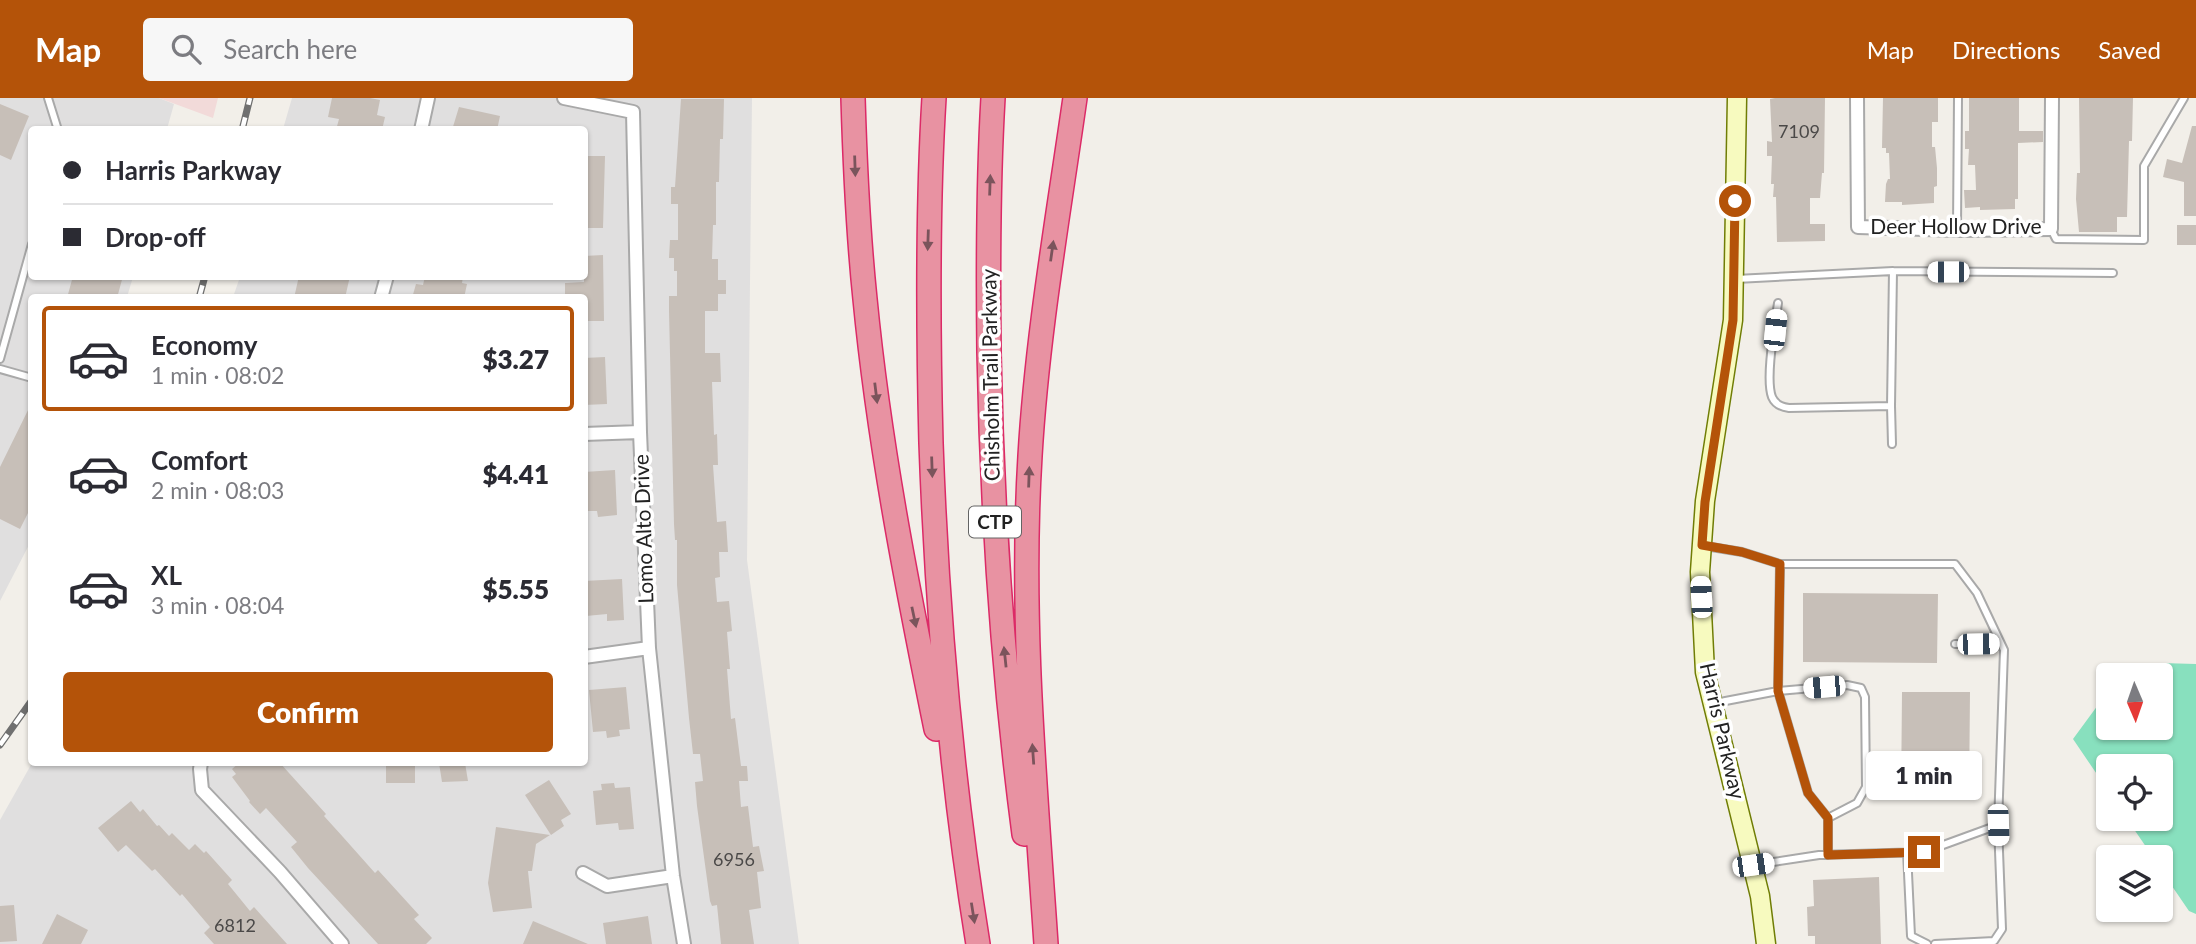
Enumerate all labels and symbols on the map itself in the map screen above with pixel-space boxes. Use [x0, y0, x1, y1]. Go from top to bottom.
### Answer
house number: 7109 [1778, 120, 1820, 142]
one-way arrow [850, 155, 861, 177]
one-way arrow [984, 174, 995, 196]
route start [1719, 185, 1751, 217]
street label: Deer Hollow Drive [1870, 213, 2042, 238]
one-way arrow [922, 229, 934, 251]
one-way arrow [1047, 240, 1058, 262]
car [1928, 262, 1970, 283]
street label: Chisholm Trail Parkway [975, 269, 1004, 481]
car [1763, 308, 1788, 352]
one-way arrow [870, 382, 881, 404]
street label: Lomo Alto Drive [627, 454, 658, 604]
one-way arrow [926, 456, 938, 478]
one-way arrow [1023, 466, 1034, 488]
road number: CTP [969, 506, 1021, 538]
car [1690, 575, 1713, 619]
one-way arrow [908, 606, 919, 628]
car [1957, 633, 2000, 655]
one-way arrow [999, 646, 1010, 668]
street label: Harris Parkway [1696, 660, 1751, 802]
north arrow [2096, 663, 2174, 740]
car [1803, 675, 1846, 699]
one-way arrow [1027, 742, 1038, 764]
callout: 1 min [1866, 750, 1982, 800]
car [1987, 804, 2010, 846]
route end [1908, 836, 1940, 868]
house number: 6956 [713, 848, 755, 870]
car [1731, 852, 1776, 878]
one-way arrow [968, 902, 979, 924]
house number: 6812 [214, 914, 256, 936]

